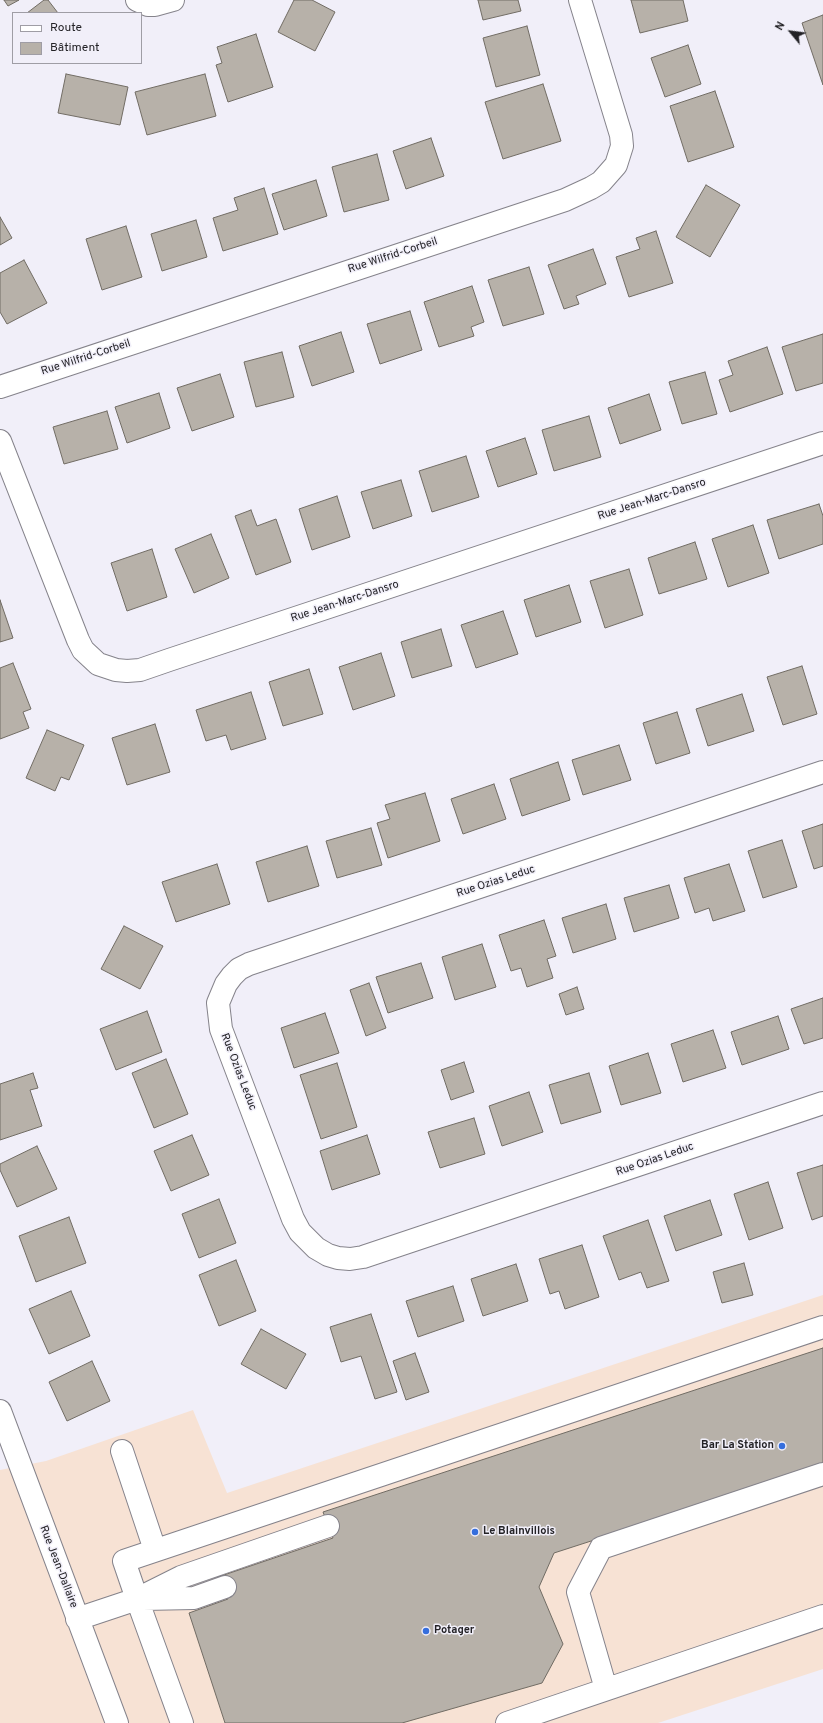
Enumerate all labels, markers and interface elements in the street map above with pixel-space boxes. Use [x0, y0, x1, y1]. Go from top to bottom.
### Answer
legend [12, 12, 142, 64]
north arrow [771, 12, 811, 52]
text: N [772, 19, 789, 33]
text: Route [50, 20, 82, 36]
text: Bâtiment [50, 40, 100, 56]
street label: Rue Wilfrid-Corbeil [347, 235, 439, 277]
street label: Rue Wilfrid-Corbeil [40, 337, 132, 379]
street label: Rue Jean-Marc-Dansro [596, 476, 708, 524]
street label: Rue Jean-Marc-Dansro [289, 578, 401, 626]
street label: Rue Ozias Leduc [455, 863, 537, 901]
street label: Rue Ozias Leduc [217, 1032, 259, 1112]
street label: Rue Ozias Leduc [614, 1140, 696, 1180]
place label: Bar La Station [701, 1439, 774, 1453]
marker: Bar La Station [777, 1441, 787, 1451]
street label: Rue Jean-Dallaire [36, 1524, 80, 1610]
place label: Le Blainvillois [483, 1525, 555, 1539]
marker: Le Blainvillois [470, 1527, 480, 1537]
place label: Potager [434, 1624, 474, 1638]
marker: Potager [421, 1626, 431, 1636]

